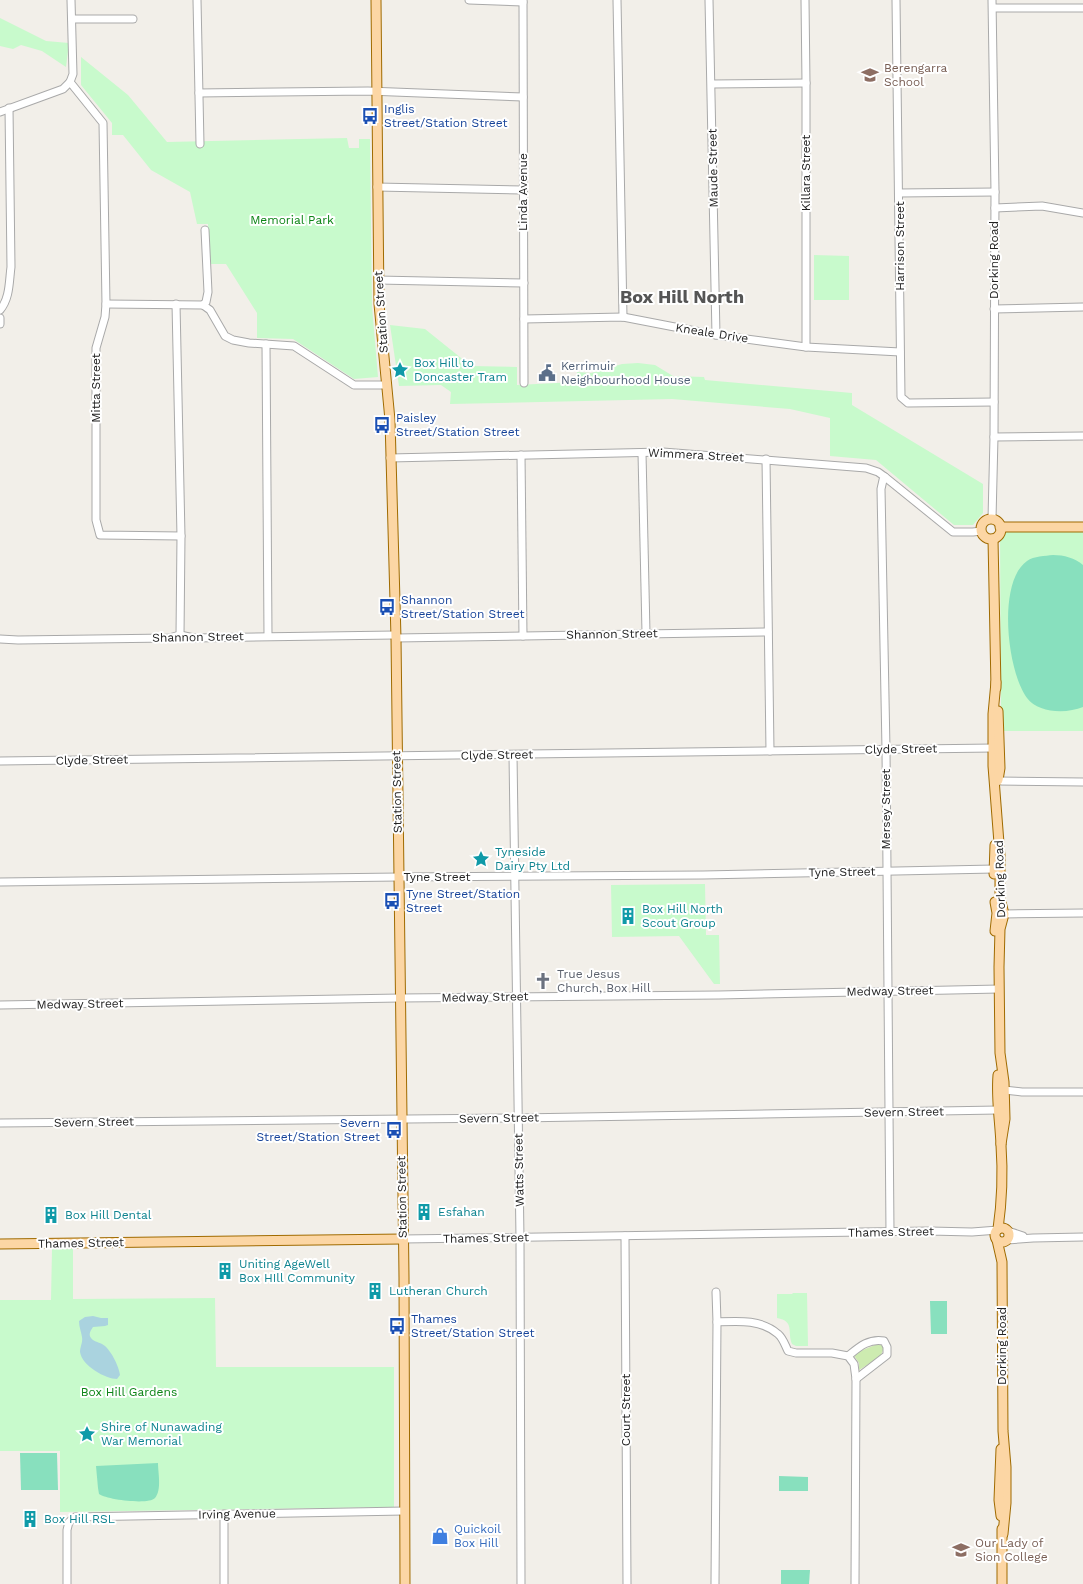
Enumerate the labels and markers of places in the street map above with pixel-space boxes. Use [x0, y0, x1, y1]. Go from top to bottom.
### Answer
place label: Berengarra School [884, 61, 948, 89]
school or university icon: Berengarra School [860, 65, 880, 85]
place label: Inglis Street/Station Street [384, 102, 508, 130]
bus stop icon: Inglis Street/Station Street [360, 106, 380, 126]
place label: Box Hill to Doncaster Tram [414, 356, 507, 384]
place label: Kerrimuir Neighbourhood House [561, 359, 691, 387]
place icon: Box Hill to Doncaster Tram [390, 360, 410, 380]
public building icon: Kerrimuir Neighbourhood House [537, 363, 557, 383]
place label: Paisley Street/Station Street [396, 411, 520, 439]
bus stop icon: Paisley Street/Station Street [372, 415, 392, 435]
place label: Shannon Street/Station Street [401, 593, 525, 621]
bus stop icon: Shannon Street/Station Street [377, 597, 397, 617]
place label: Tyneside Dairy Pty Ltd [495, 845, 570, 873]
place icon: Tyneside Dairy Pty Ltd [471, 849, 491, 869]
place label: Tyne Street/Station Street [406, 887, 520, 915]
bus stop icon: Tyne Street/Station Street [382, 891, 402, 911]
place label: Box Hill North Scout Group [642, 902, 723, 930]
building icon: Box Hill North Scout Group [618, 906, 638, 926]
place label: True Jesus Church, Box Hill [557, 967, 651, 995]
church icon: True Jesus Church, Box Hill [533, 971, 553, 991]
place label: Severn Street/Station Street [256, 1116, 380, 1144]
bus stop icon: Severn Street/Station Street [384, 1120, 404, 1140]
building icon: Esfahan [414, 1202, 434, 1222]
building icon: Box Hill Dental [41, 1205, 61, 1225]
place label: Esfahan [438, 1205, 485, 1219]
place label: Box Hill Dental [65, 1208, 152, 1222]
place label: Uniting AgeWell Box HIll Community [239, 1257, 356, 1285]
building icon: Uniting AgeWell Box HIll Community [215, 1261, 235, 1281]
building icon: Lutheran Church [365, 1281, 385, 1301]
place label: Lutheran Church [389, 1284, 488, 1298]
place label: Thames Street/Station Street [411, 1312, 535, 1340]
bus stop icon: Thames Street/Station Street [387, 1316, 407, 1336]
place label: Shire of Nunawading War Memorial [101, 1420, 222, 1448]
place icon: Shire of Nunawading War Memorial [77, 1424, 97, 1444]
building icon: Box Hill RSL [20, 1509, 40, 1529]
place label: Box Hill RSL [44, 1512, 115, 1526]
place label: Quickoil Box Hill [454, 1522, 501, 1550]
shop icon: Quickoil Box Hill [430, 1526, 450, 1546]
place label: Our Lady of Sion College [975, 1536, 1048, 1564]
school or university icon: Our Lady of Sion College [951, 1540, 971, 1560]

